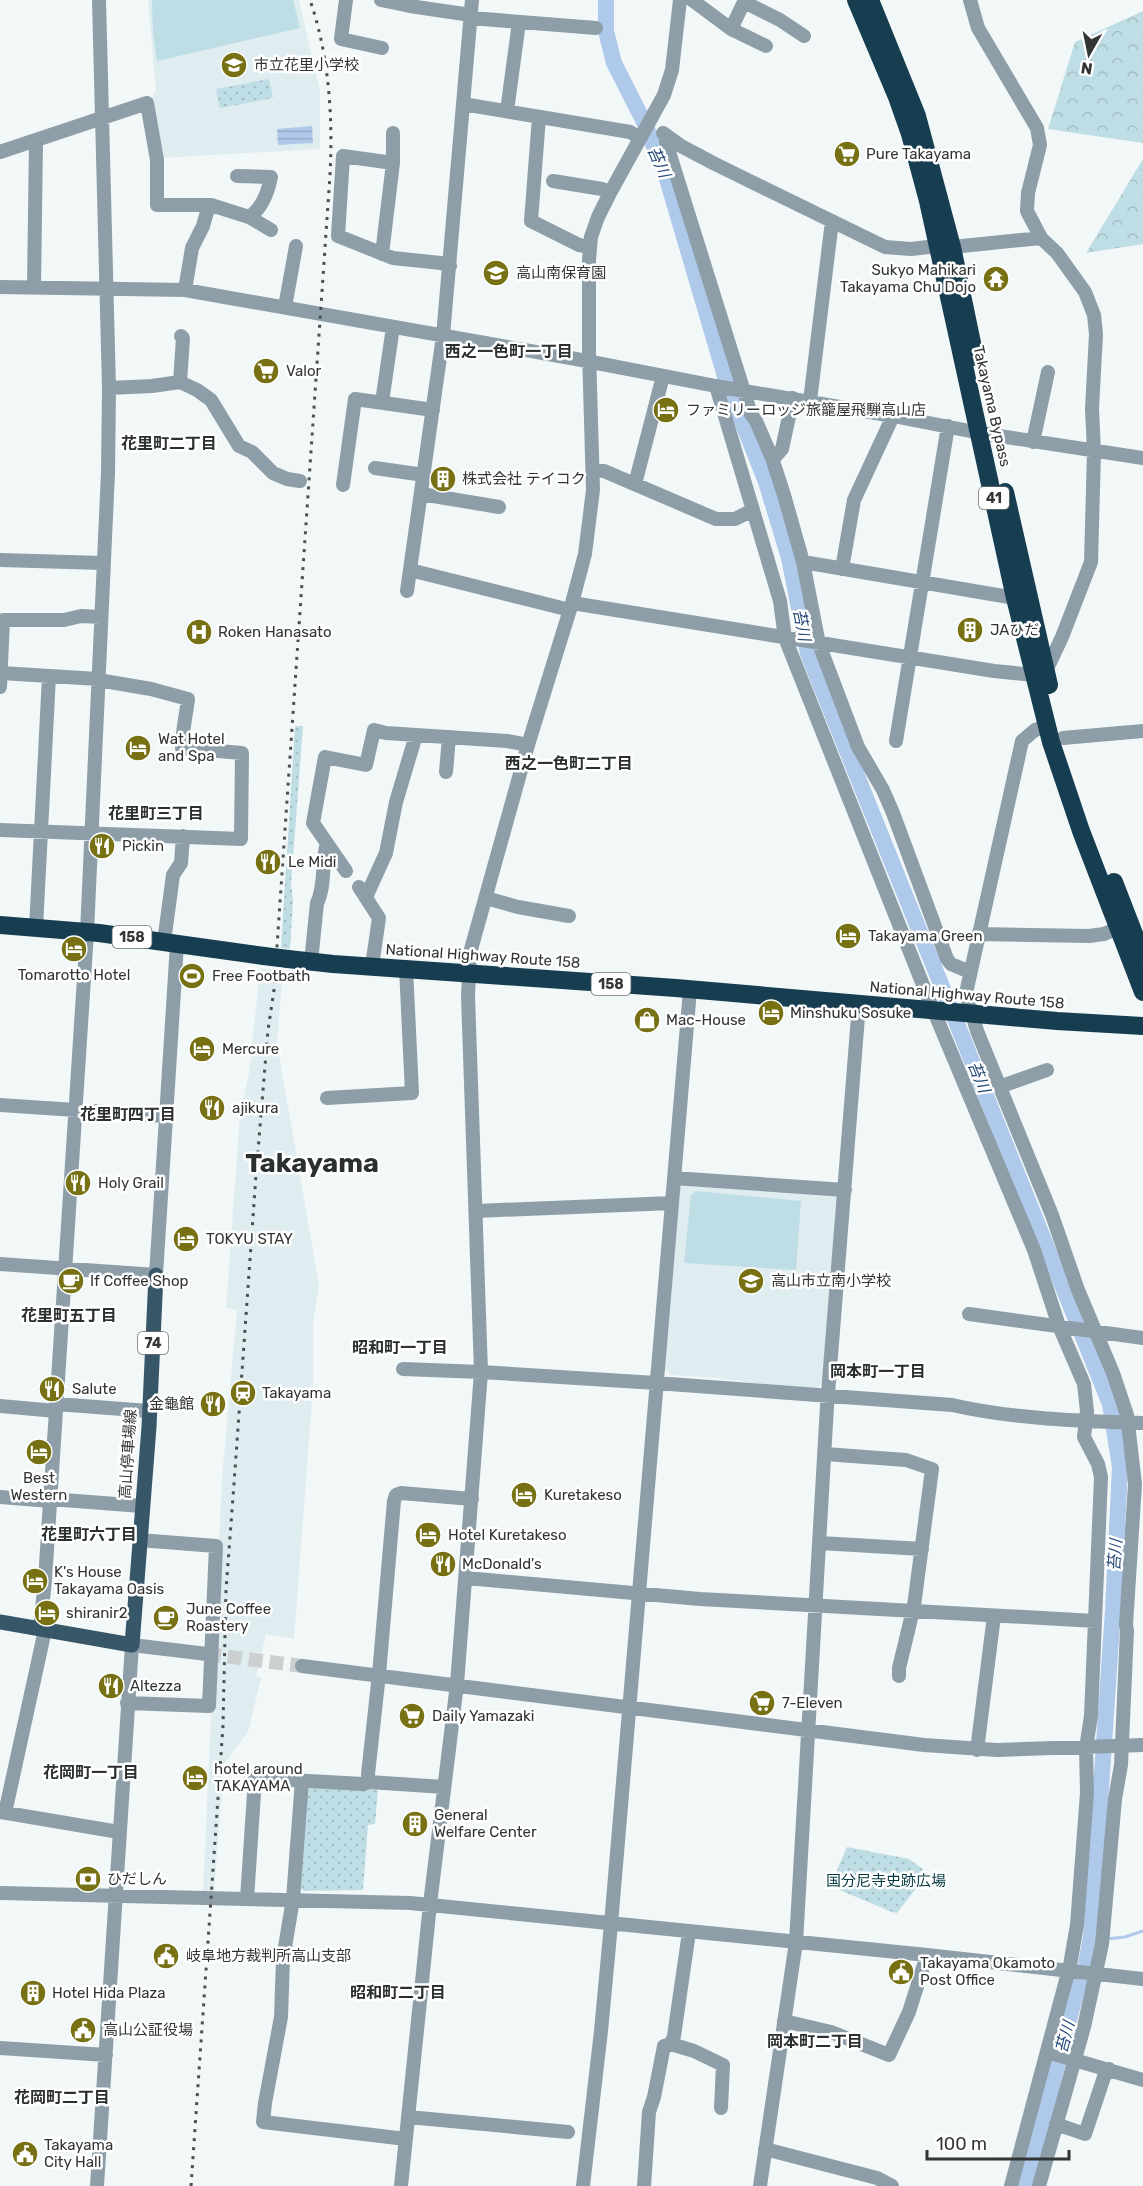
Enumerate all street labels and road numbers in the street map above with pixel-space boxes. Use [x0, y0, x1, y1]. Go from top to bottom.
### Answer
street label: Takayama Bypass [969, 344, 1015, 469]
road number: 41 [979, 487, 1009, 509]
road number: 158 [112, 926, 152, 948]
street label: National Highway Route 158 [385, 940, 581, 972]
road number: 158 [592, 973, 630, 995]
street label: National Highway Route 158 [869, 978, 1065, 1012]
road number: 74 [138, 1332, 168, 1354]
street label: 高山停車場線 [116, 1408, 140, 1500]

